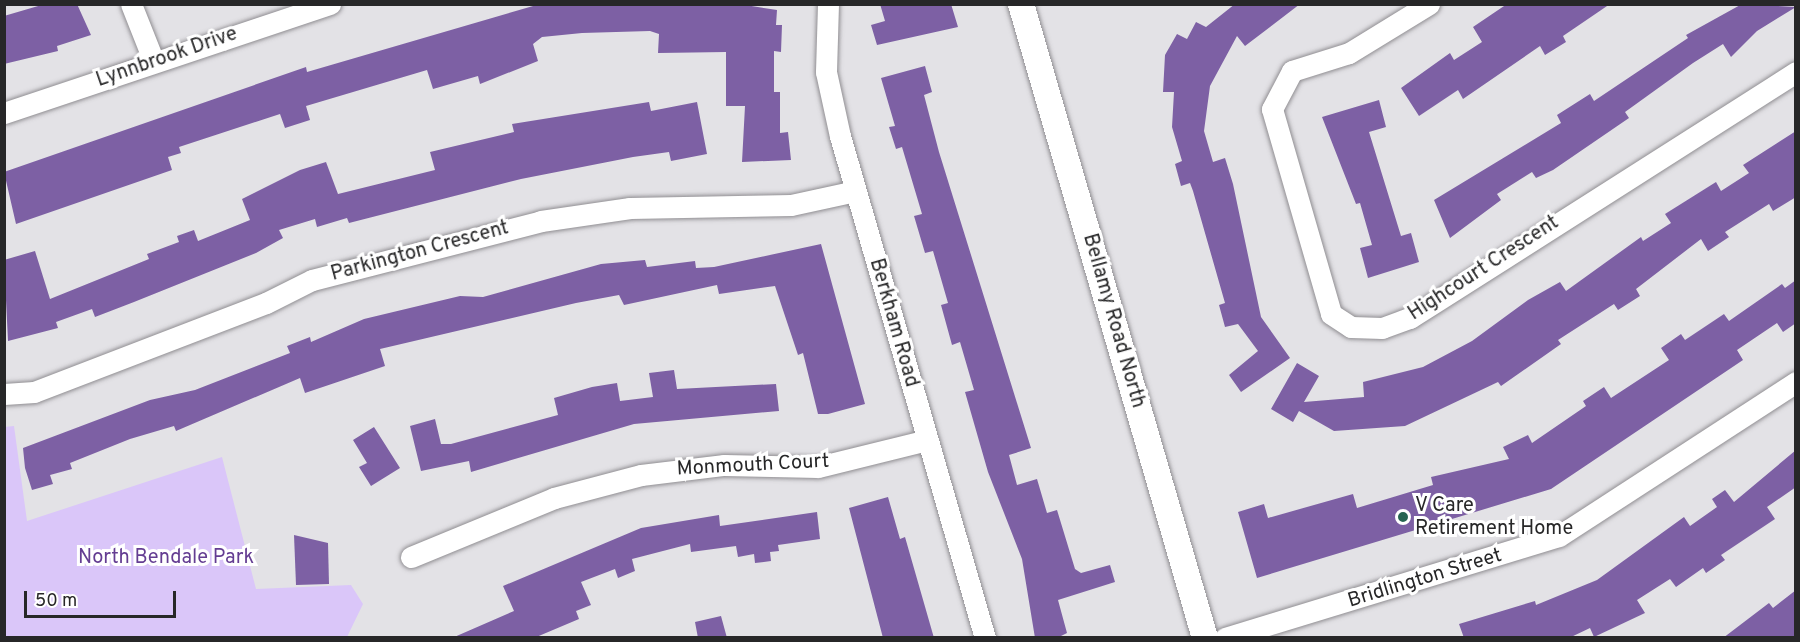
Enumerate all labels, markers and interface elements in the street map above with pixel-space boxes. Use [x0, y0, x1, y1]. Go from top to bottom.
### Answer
street label: Lynnbrook Drive [93, 23, 241, 93]
street label: Highcourt Crescent [1404, 211, 1564, 327]
street label: Parkington Crescent [328, 217, 512, 287]
street label: Bellamy Road North [1077, 231, 1149, 411]
street label: Berkham Road [863, 256, 923, 390]
street label: Monmouth Court [676, 450, 830, 482]
place label: V Care Retirement Home [1415, 494, 1573, 541]
marker: V Care Retirement Home [1396, 510, 1410, 524]
street label: Bridlington Street [1345, 544, 1505, 614]
park label: North Bendale Park [78, 546, 254, 570]
scale bar [27, 579, 178, 617]
text: 50 m [35, 590, 77, 613]

